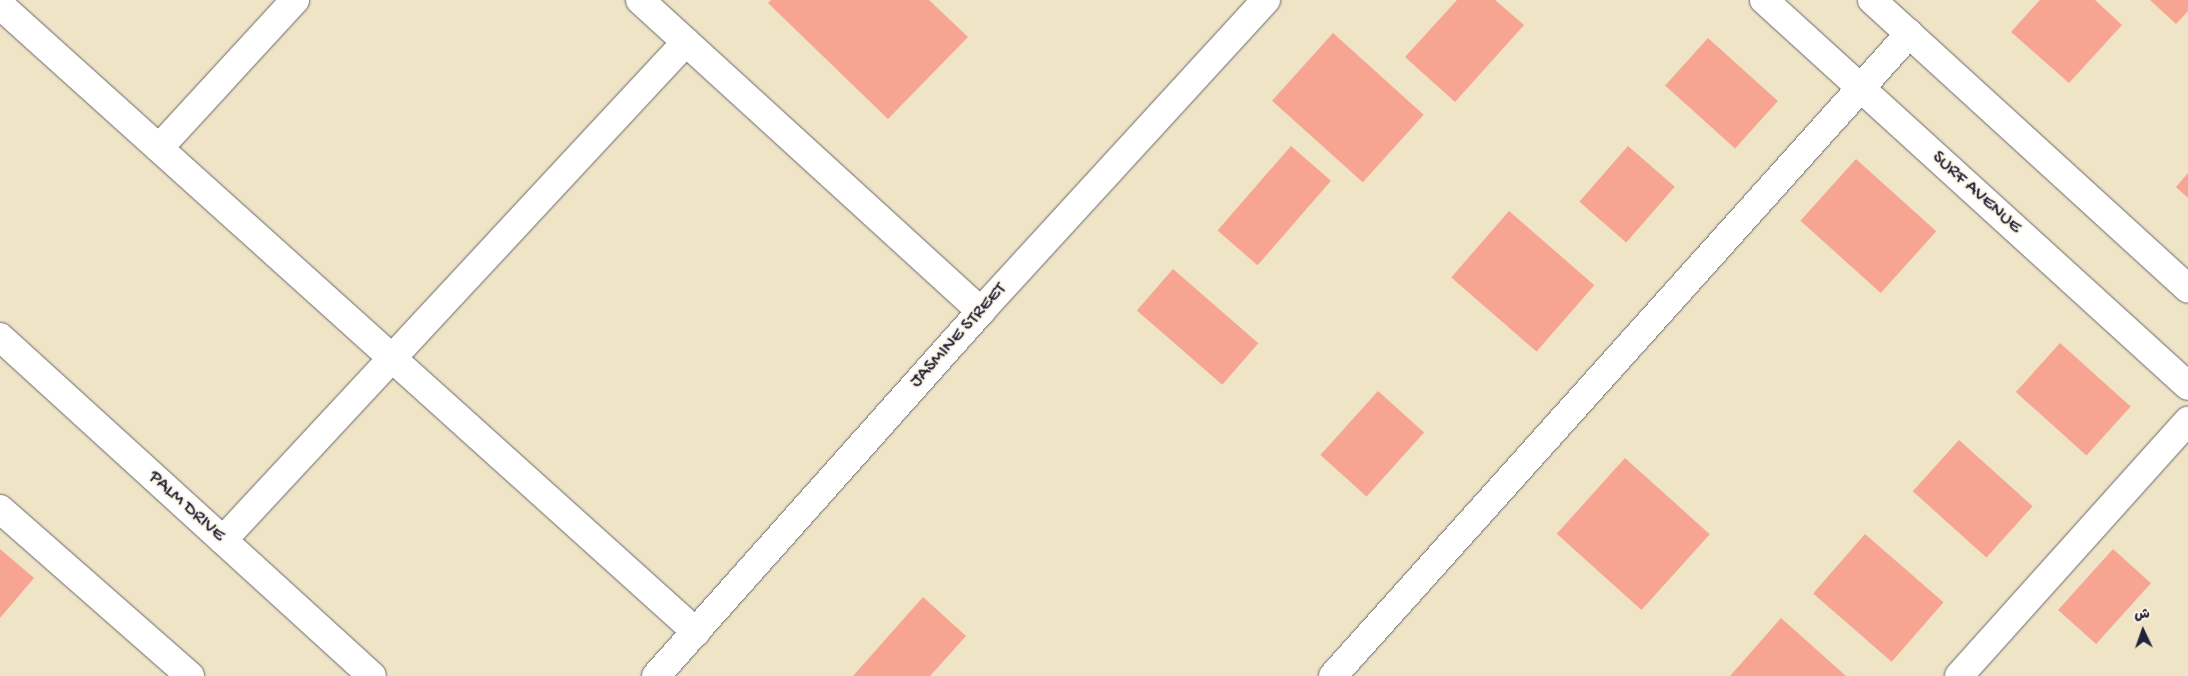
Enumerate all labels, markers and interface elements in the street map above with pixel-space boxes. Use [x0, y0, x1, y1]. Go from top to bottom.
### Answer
street label: SURF AVENUE [1926, 147, 2026, 239]
street label: JASMINE STREET [906, 279, 1012, 393]
street label: PALM DRIVE [143, 467, 229, 547]
north arrow [2118, 606, 2168, 656]
text: ش [2134, 607, 2150, 624]

